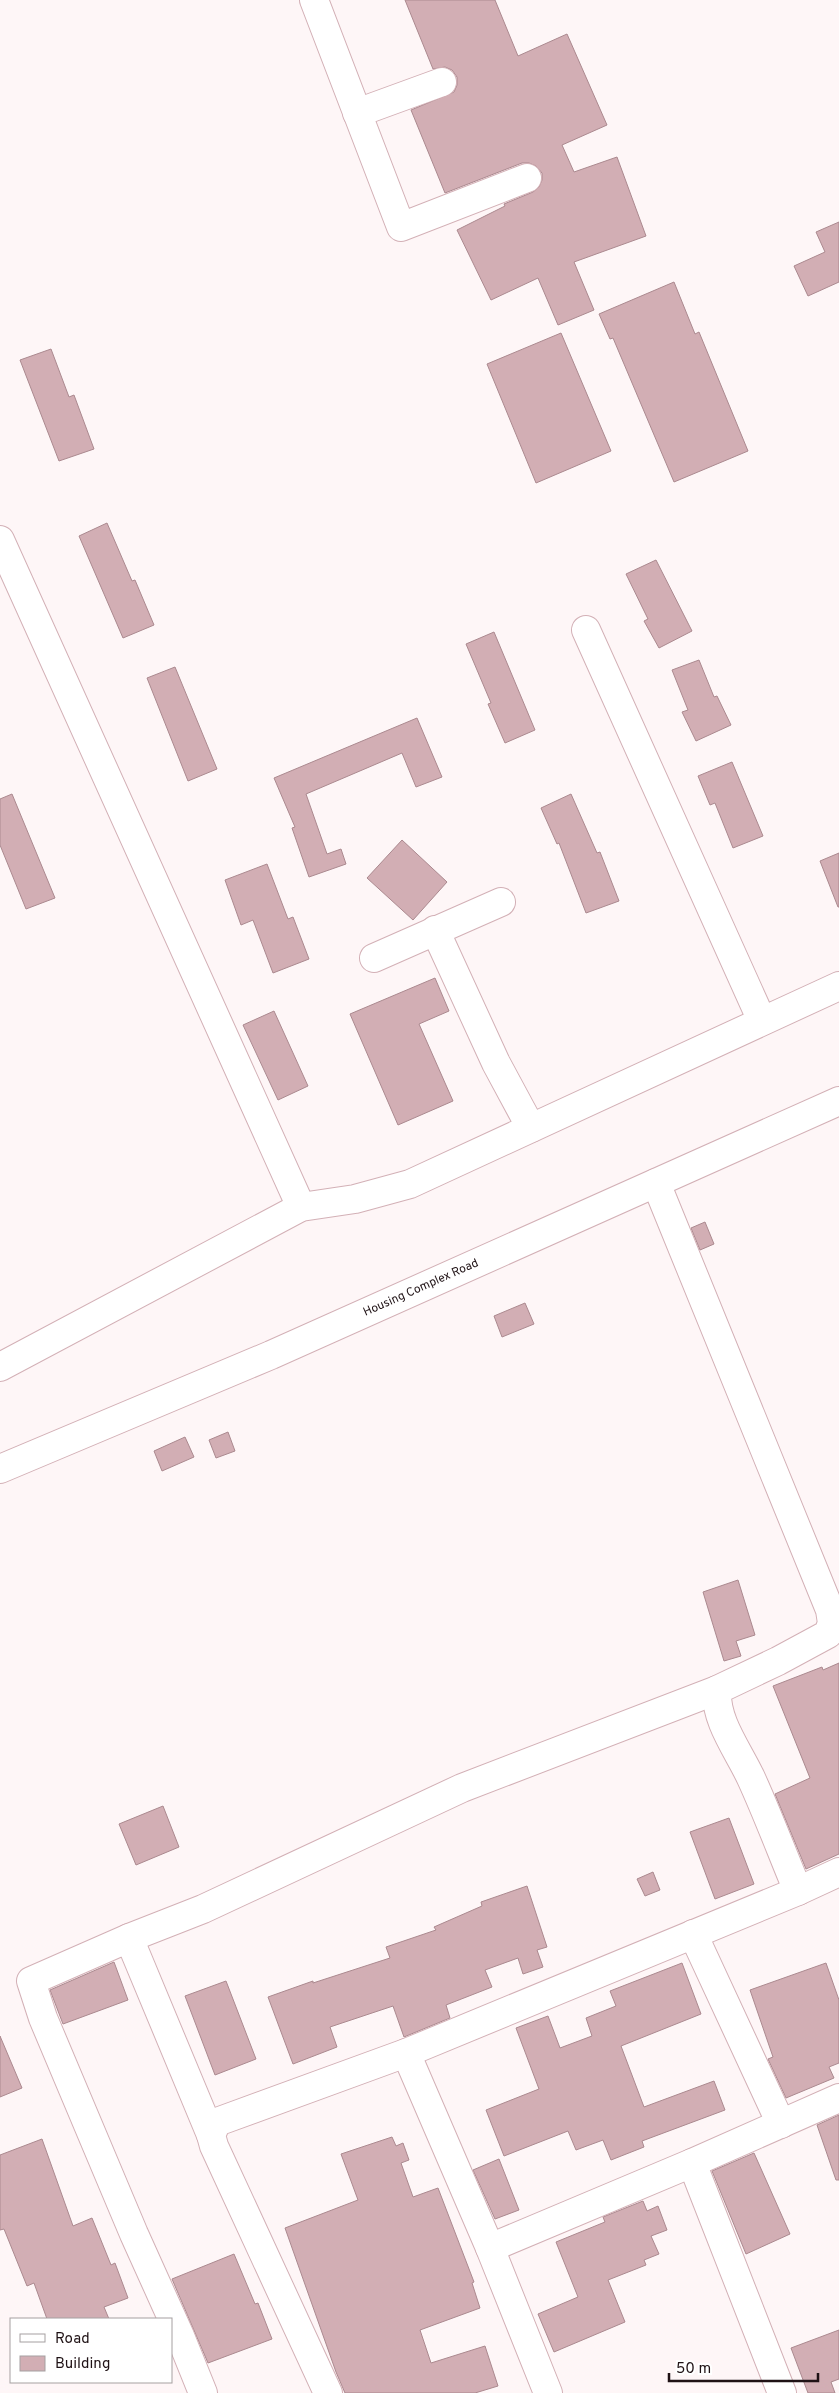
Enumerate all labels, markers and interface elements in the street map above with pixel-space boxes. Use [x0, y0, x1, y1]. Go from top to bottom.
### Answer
street label: Housing Complex Road [361, 1255, 481, 1321]
legend [10, 2318, 172, 2383]
text: Road [55, 2330, 90, 2349]
scale bar [669, 2350, 818, 2382]
text: Building [55, 2355, 110, 2374]
text: 50 m [676, 2360, 711, 2379]

